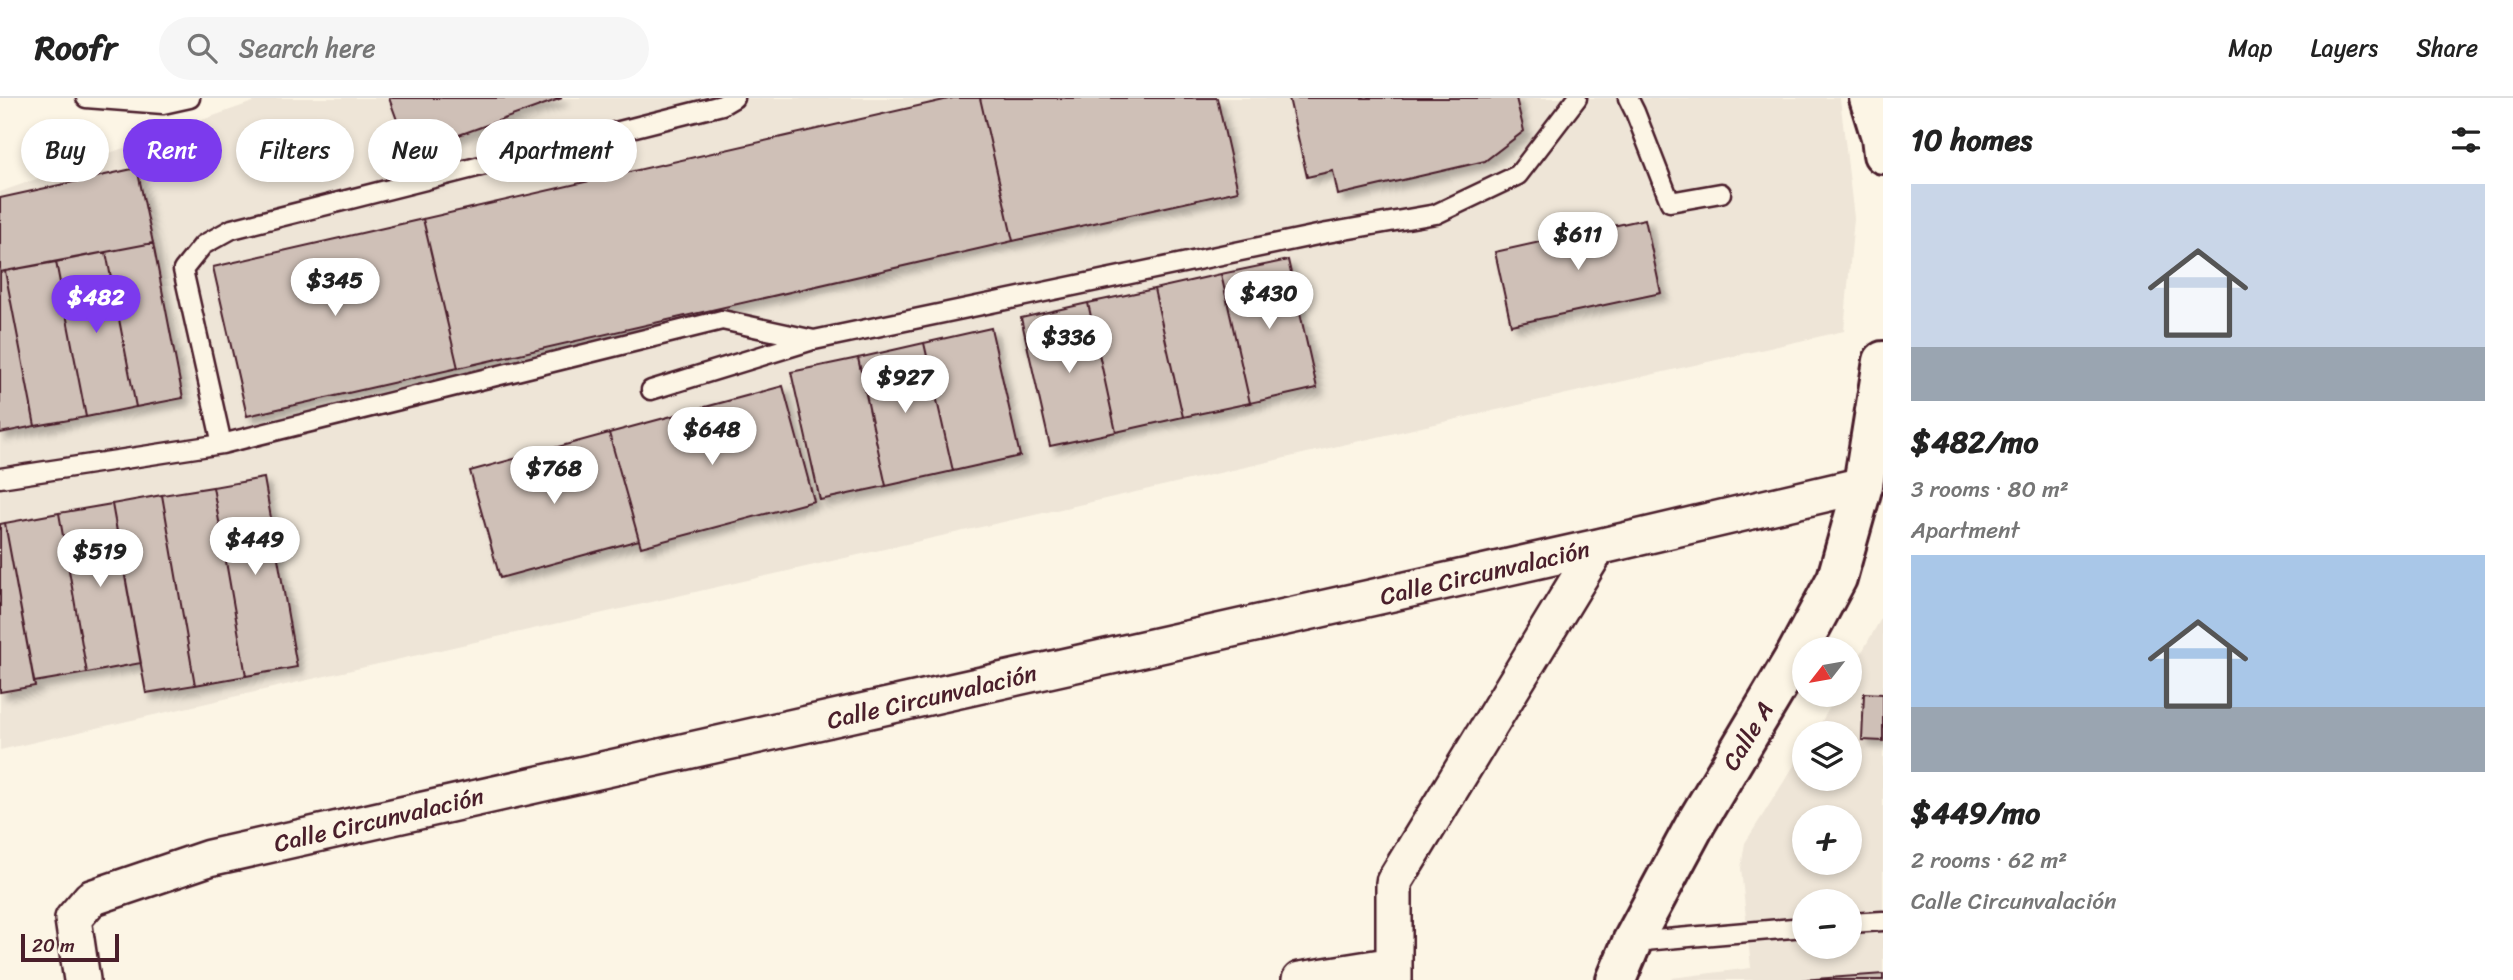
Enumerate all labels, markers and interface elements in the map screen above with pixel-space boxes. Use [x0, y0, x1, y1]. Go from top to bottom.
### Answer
search box [159, 17, 649, 80]
text: Roofr [35, 19, 117, 77]
text: Search here [239, 25, 376, 71]
text: Map [2228, 27, 2273, 69]
text: Layers [2311, 27, 2378, 69]
text: Share [2416, 27, 2478, 69]
icon: search [183, 29, 221, 67]
text: 10 homes [1911, 113, 2032, 167]
chip: Buy [21, 119, 109, 182]
chip: Rent [123, 119, 222, 182]
chip: Filters [236, 119, 354, 182]
chip: New [368, 119, 462, 182]
chip: Apartment [476, 119, 637, 182]
icon: filters [2447, 121, 2485, 159]
pin: $611 [1537, 212, 1619, 272]
text: $611 [1554, 214, 1602, 255]
icon: home [2135, 230, 2261, 356]
pin: $345 [294, 258, 376, 318]
text: $345 [307, 260, 363, 301]
pin: $430 [1228, 272, 1310, 331]
text: $430 [1240, 273, 1298, 314]
pin: $482 [55, 275, 137, 335]
text: $482 [68, 277, 125, 318]
pin: $336 [1028, 316, 1110, 375]
text: $336 [1042, 317, 1096, 358]
pin: $927 [864, 356, 946, 415]
text: $927 [877, 357, 933, 398]
pin: $648 [671, 408, 753, 467]
text: $648 [684, 409, 740, 450]
text: $482/mo [1911, 415, 2039, 469]
pin: $768 [513, 446, 595, 506]
text: $768 [526, 448, 582, 489]
text: 3 rooms · 80 m² [1911, 469, 2069, 510]
text: Apartment [1911, 510, 2020, 551]
pin: $449 [214, 518, 296, 577]
text: $449 [226, 519, 284, 560]
street label: Calle Circunvalación [1376, 528, 1594, 618]
pin: $519 [59, 530, 141, 589]
text: $519 [73, 531, 127, 572]
icon: home [2135, 601, 2261, 727]
north arrow [1792, 637, 1862, 707]
map controls [1792, 637, 1862, 959]
street label: Calle Circunvalación [823, 652, 1041, 742]
street label: Calle A [1711, 693, 1785, 779]
button: layers [1792, 721, 1862, 791]
street label: Calle Circunvalación [270, 775, 488, 865]
text: $449/mo [1911, 786, 2040, 840]
button: + [1792, 805, 1862, 875]
text: 2 rooms · 62 m² [1911, 840, 2067, 881]
text: Calle Circunvalación [1911, 881, 2116, 922]
button: − [1792, 889, 1862, 959]
text: 20 m [32, 929, 75, 962]
scale bar [21, 931, 119, 963]

